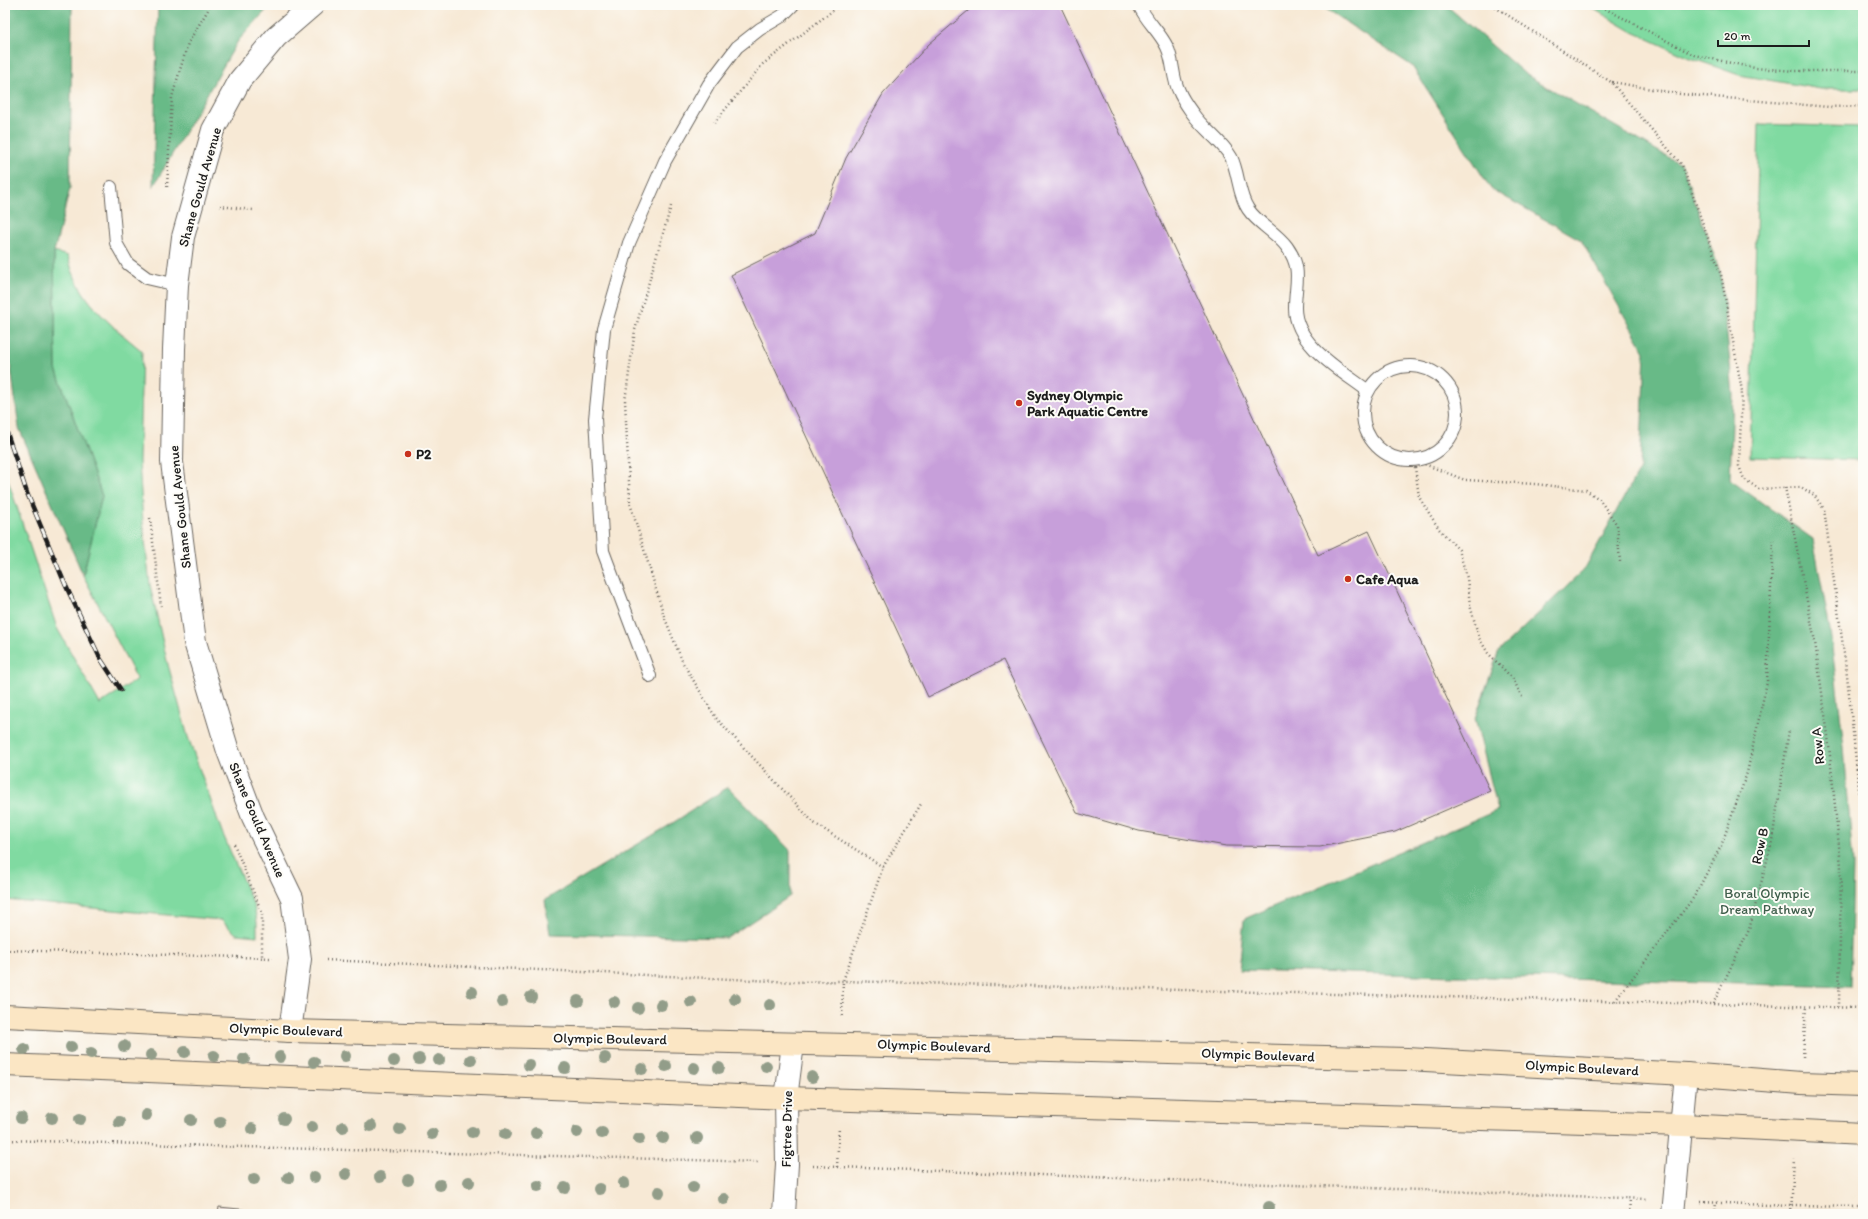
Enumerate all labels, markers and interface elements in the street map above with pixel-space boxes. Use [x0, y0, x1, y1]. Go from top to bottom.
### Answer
scale bar [1718, 22, 1809, 48]
text: 20 m [1724, 29, 1751, 43]
street label: Shane Gould Avenue [175, 125, 225, 249]
place label: Sydney Olympic Park Aquatic Centre [1027, 387, 1148, 420]
marker: Sydney Olympic Park Aquatic Centre [1014, 398, 1024, 408]
street label: Shane Gould Avenue [165, 444, 195, 569]
place label: P2 [416, 446, 432, 463]
marker: P2 [403, 449, 413, 459]
place label: Cafe Aqua [1356, 571, 1419, 588]
marker: Cafe Aqua [1343, 574, 1353, 584]
street label: Row A [1808, 727, 1828, 765]
street label: Shane Gould Avenue [225, 760, 289, 881]
street label: Row B [1748, 826, 1772, 866]
park label: Boral Olympic Dream Pathway [1720, 885, 1815, 918]
street label: Olympic Boulevard [229, 1020, 344, 1040]
street label: Olympic Boulevard [553, 1030, 667, 1048]
street label: Olympic Boulevard [877, 1036, 992, 1056]
street label: Olympic Boulevard [1201, 1045, 1316, 1065]
street label: Olympic Boulevard [1525, 1057, 1640, 1079]
street label: Figtree Drive [778, 1090, 796, 1168]

